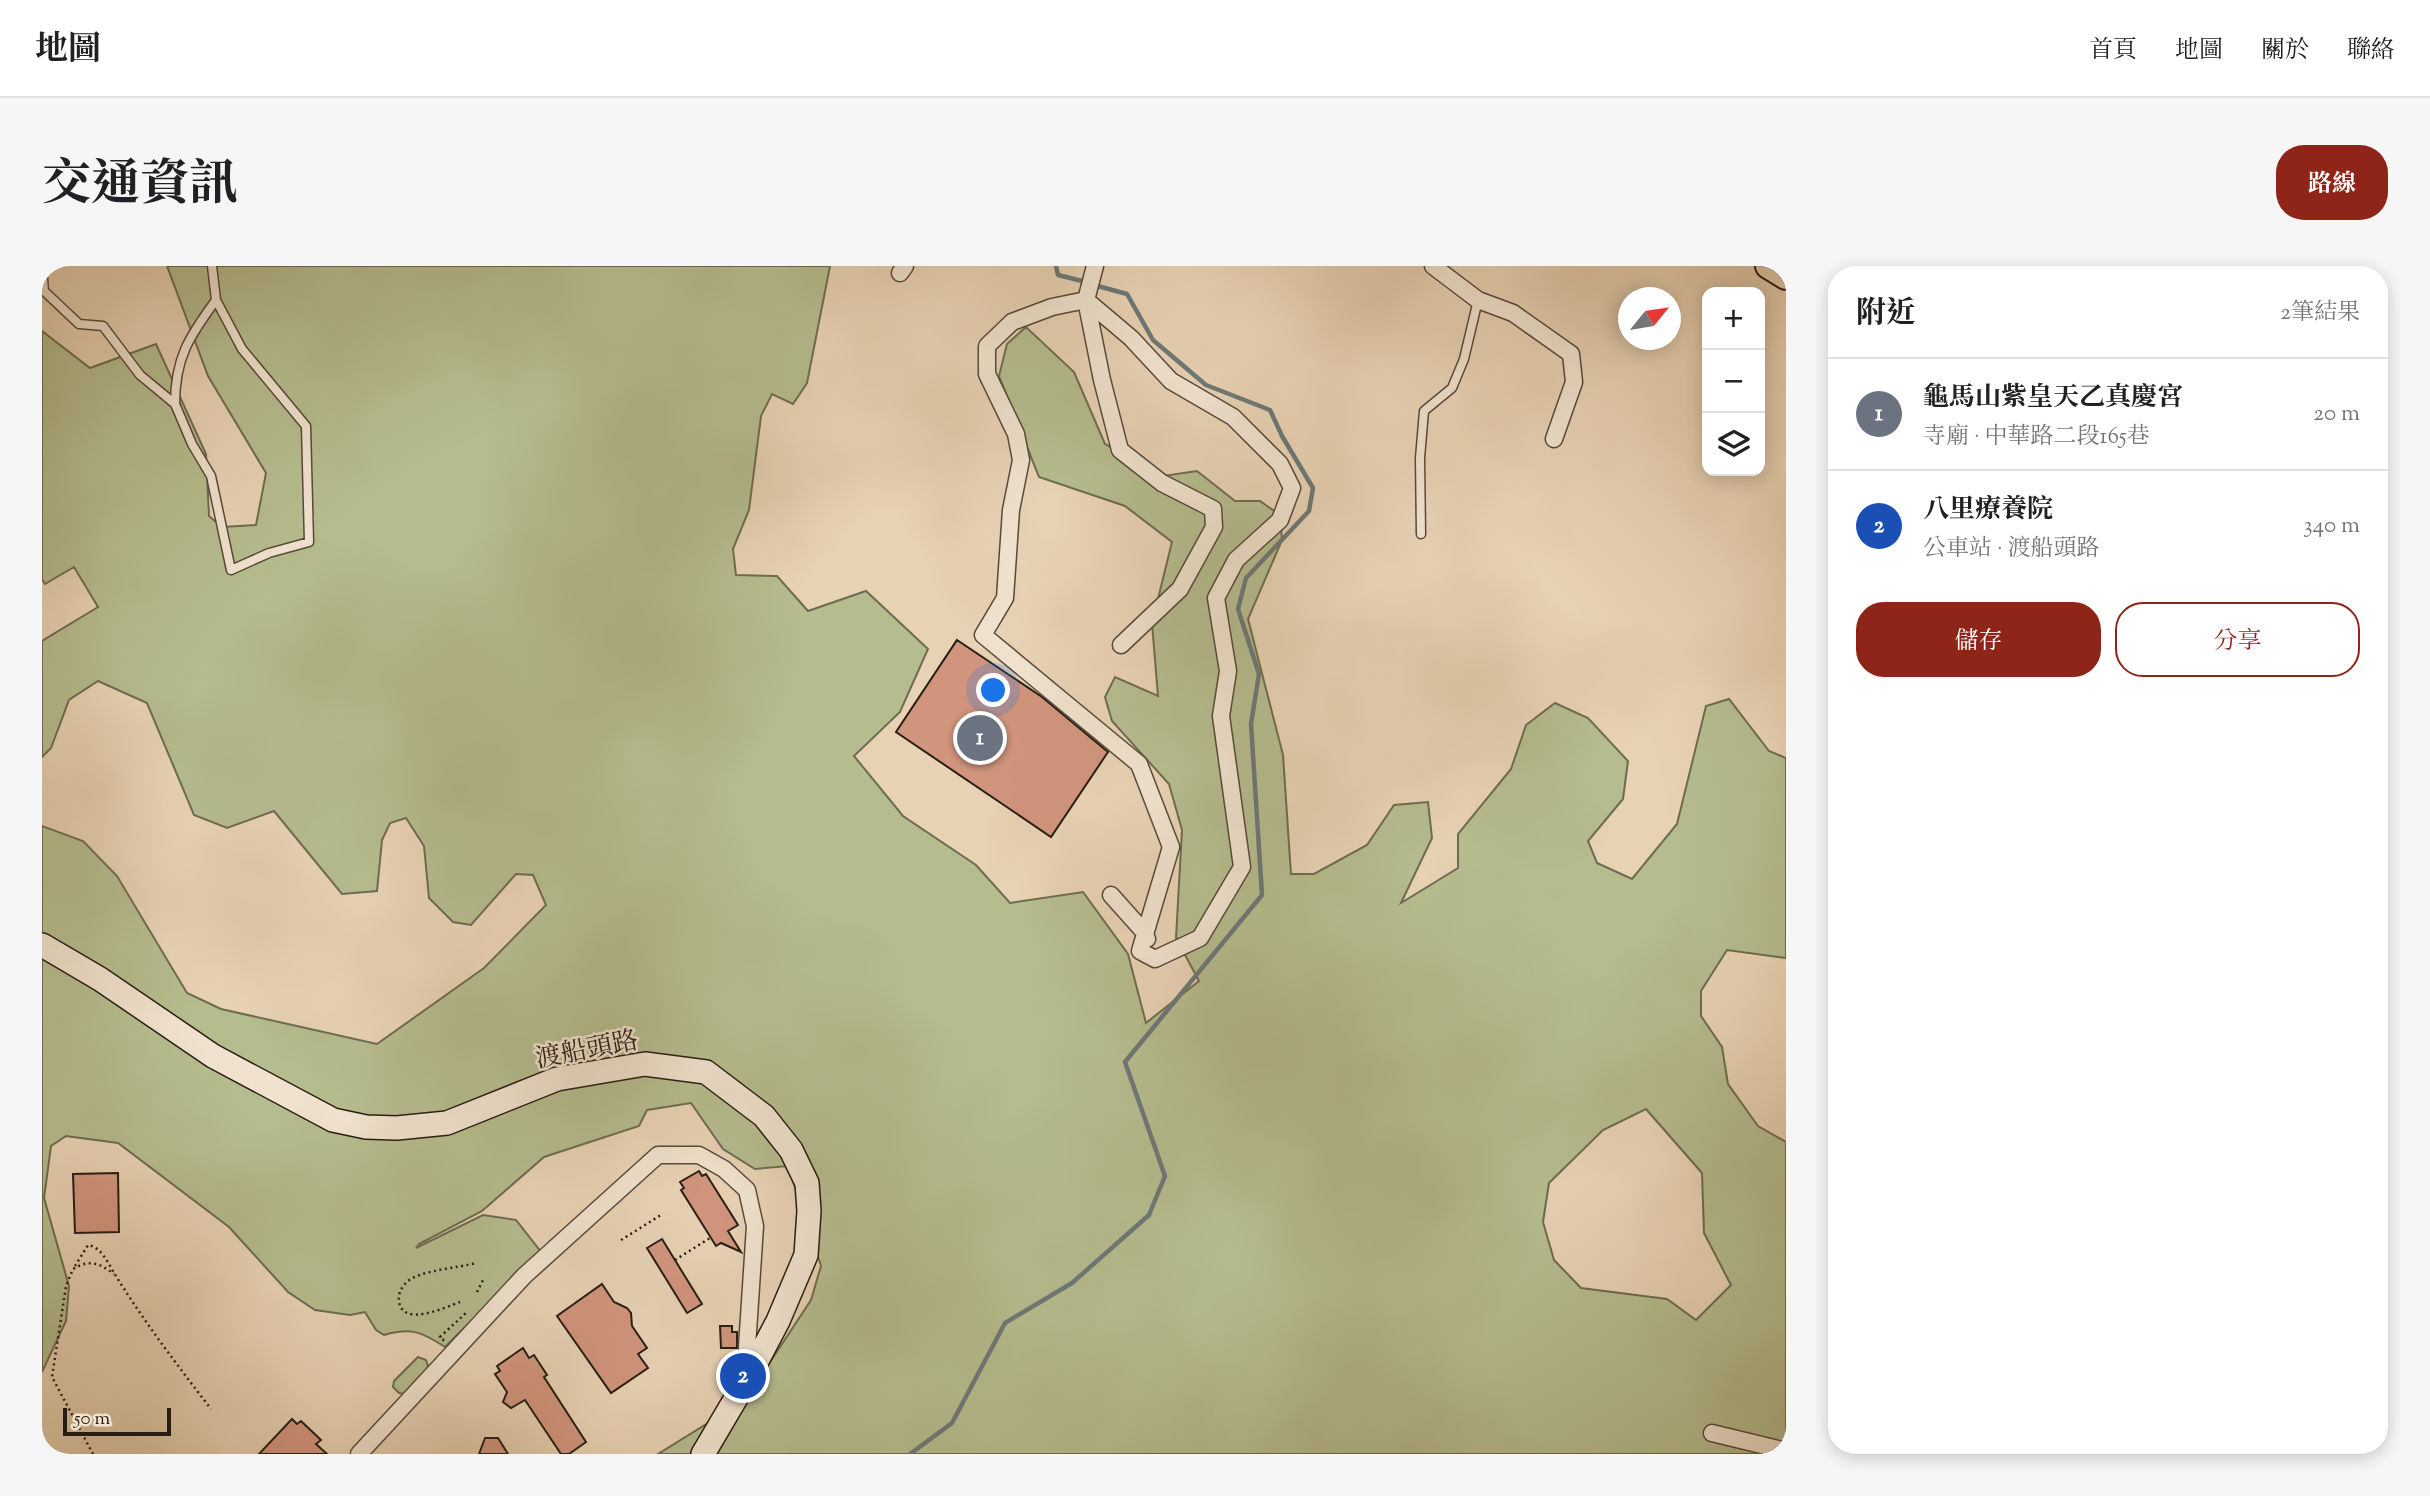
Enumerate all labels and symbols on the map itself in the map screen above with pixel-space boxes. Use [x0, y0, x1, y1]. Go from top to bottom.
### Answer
north arrow [1618, 287, 1681, 350]
your location [976, 673, 1010, 707]
pin: 1 [957, 712, 1003, 764]
street label: 渡船頭路 [532, 1023, 642, 1079]
pin: 2 [720, 1350, 766, 1402]
scale bar [63, 1405, 172, 1437]

